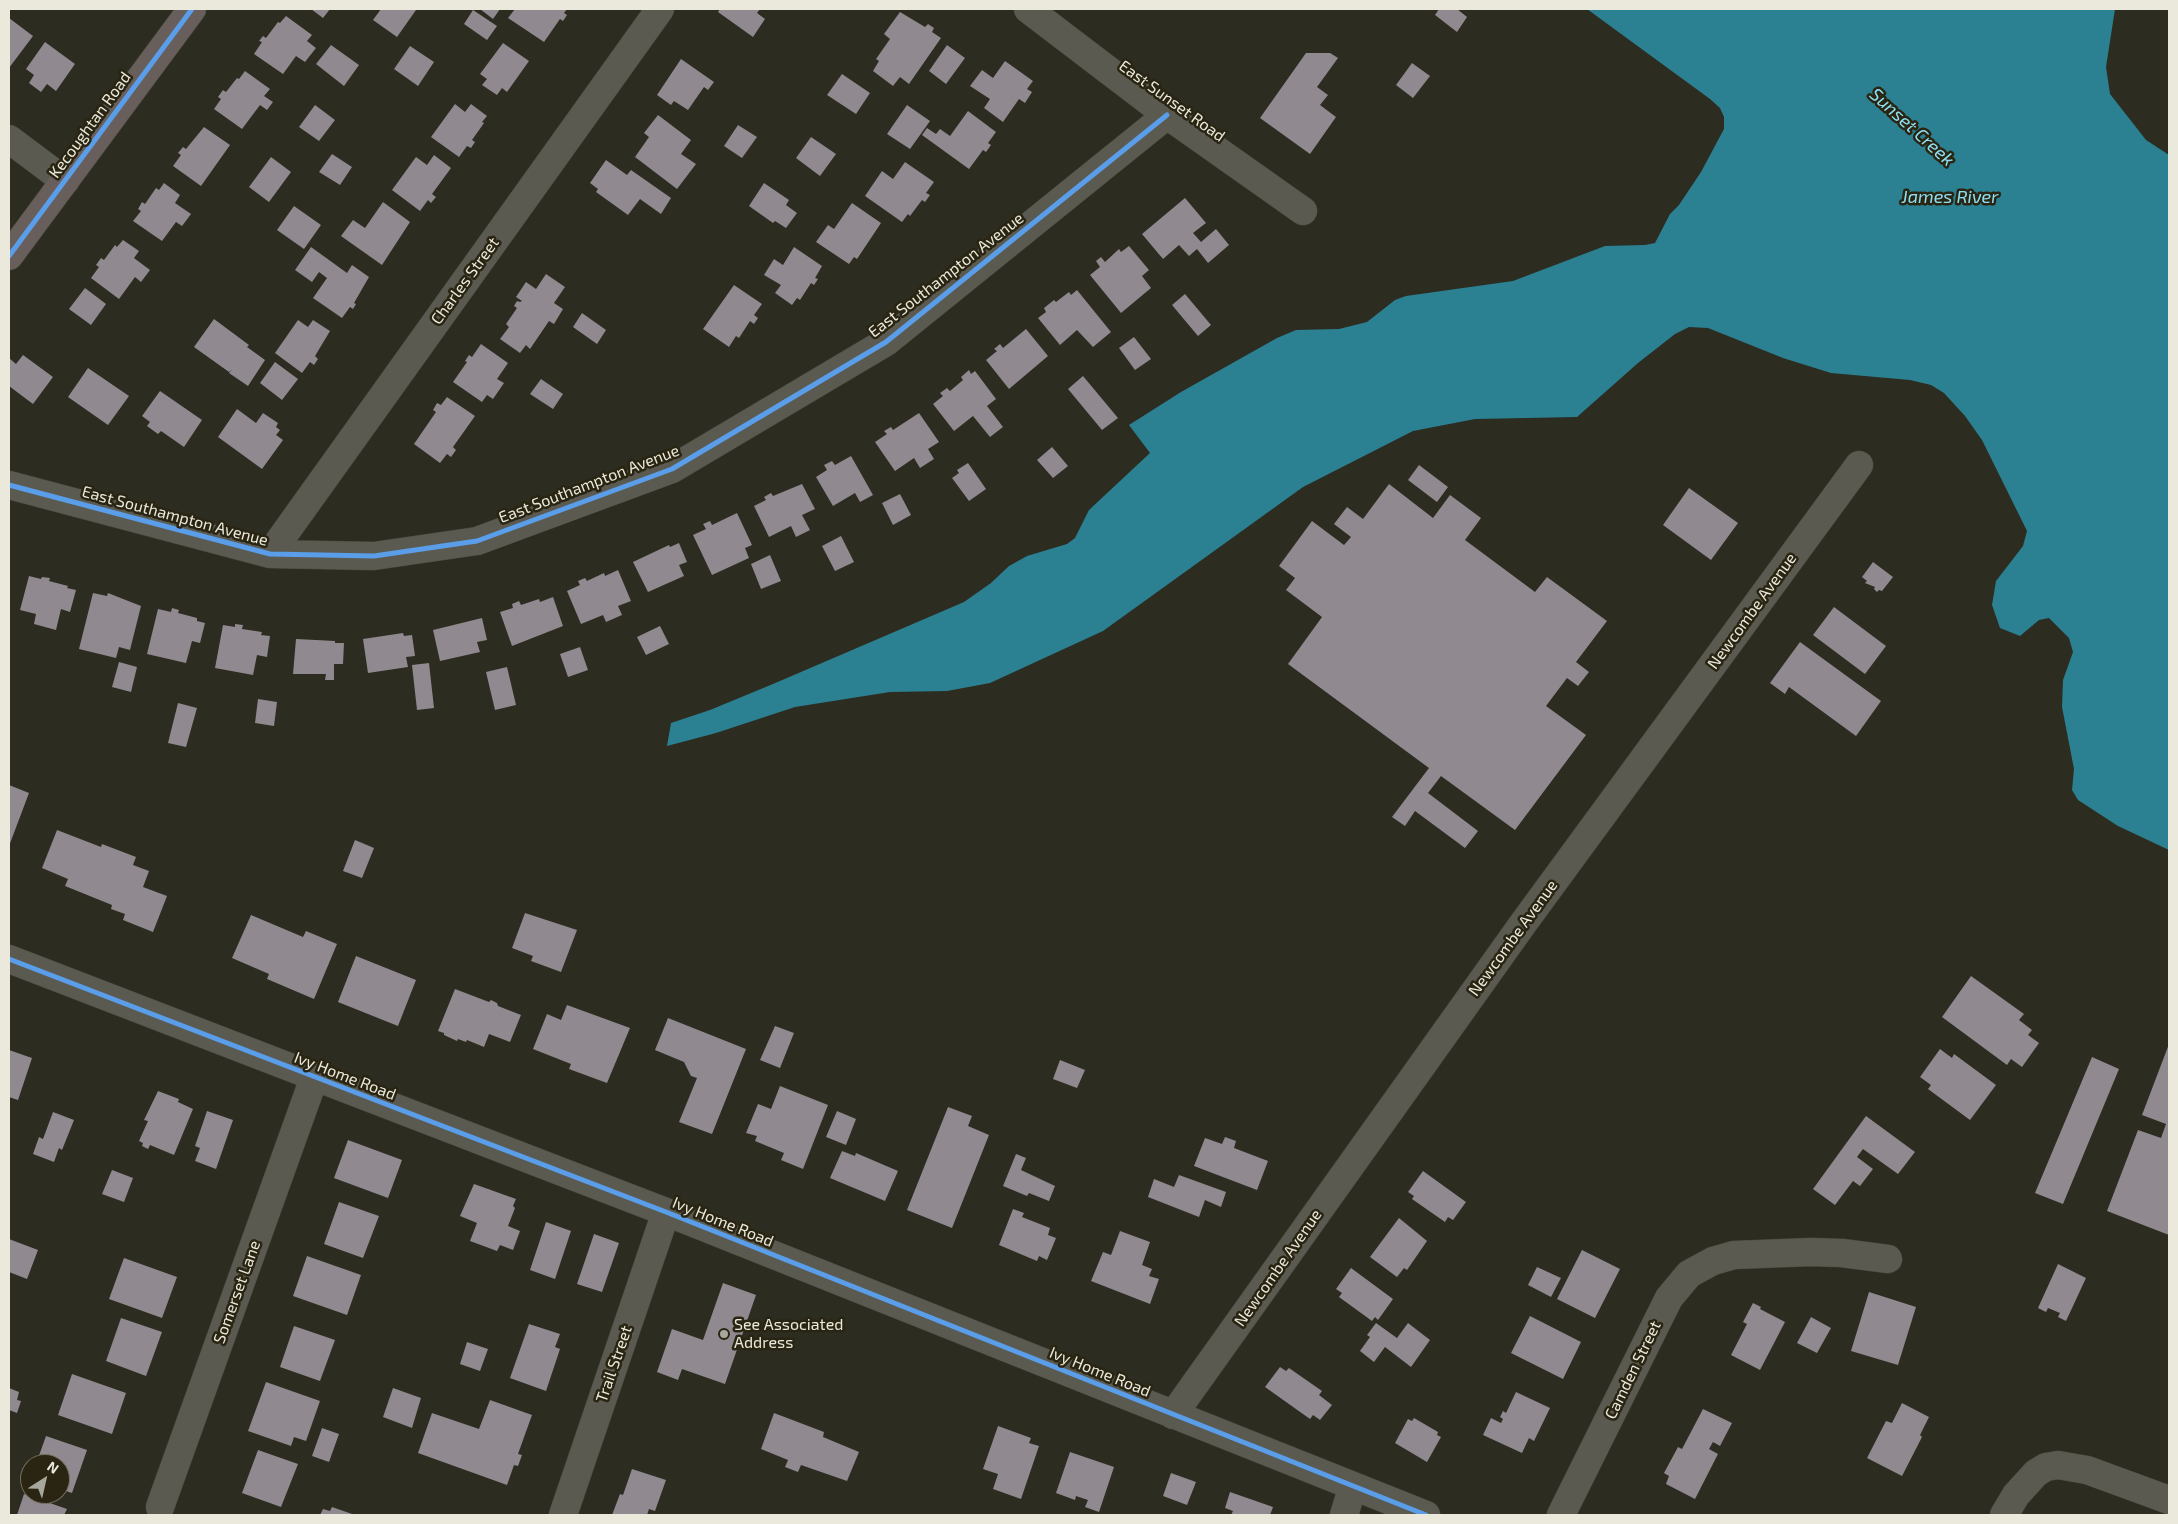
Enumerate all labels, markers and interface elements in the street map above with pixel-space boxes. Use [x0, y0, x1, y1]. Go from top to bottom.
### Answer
street label: East Sunset Road [1115, 56, 1229, 146]
street label: Kecoughtan Road [45, 68, 135, 182]
water label: Sunset Creek [1865, 83, 1959, 171]
water label: James River [1902, 186, 1998, 208]
street label: East Southampton Avenue [865, 208, 1027, 342]
street label: Charles Street [427, 234, 503, 328]
street label: East Southampton Avenue [496, 441, 682, 527]
street label: East Southampton Avenue [80, 482, 270, 550]
street label: Newcombe Avenue [1703, 549, 1801, 673]
street label: Newcombe Avenue [1464, 876, 1562, 1000]
street label: Ivy Home Road [291, 1048, 399, 1104]
street label: Ivy Home Road [670, 1193, 776, 1251]
street label: Newcombe Avenue [1230, 1206, 1326, 1330]
street label: Somerset Lane [209, 1238, 265, 1346]
place label: See Associated Address [734, 1315, 843, 1353]
street label: Camden Street [1601, 1318, 1665, 1422]
street label: Trail Street [592, 1323, 636, 1405]
marker: See Associated Address [718, 1328, 730, 1340]
street label: Ivy Home Road [1047, 1343, 1153, 1401]
north arrow [20, 1454, 70, 1504]
text: N [44, 1457, 62, 1477]

